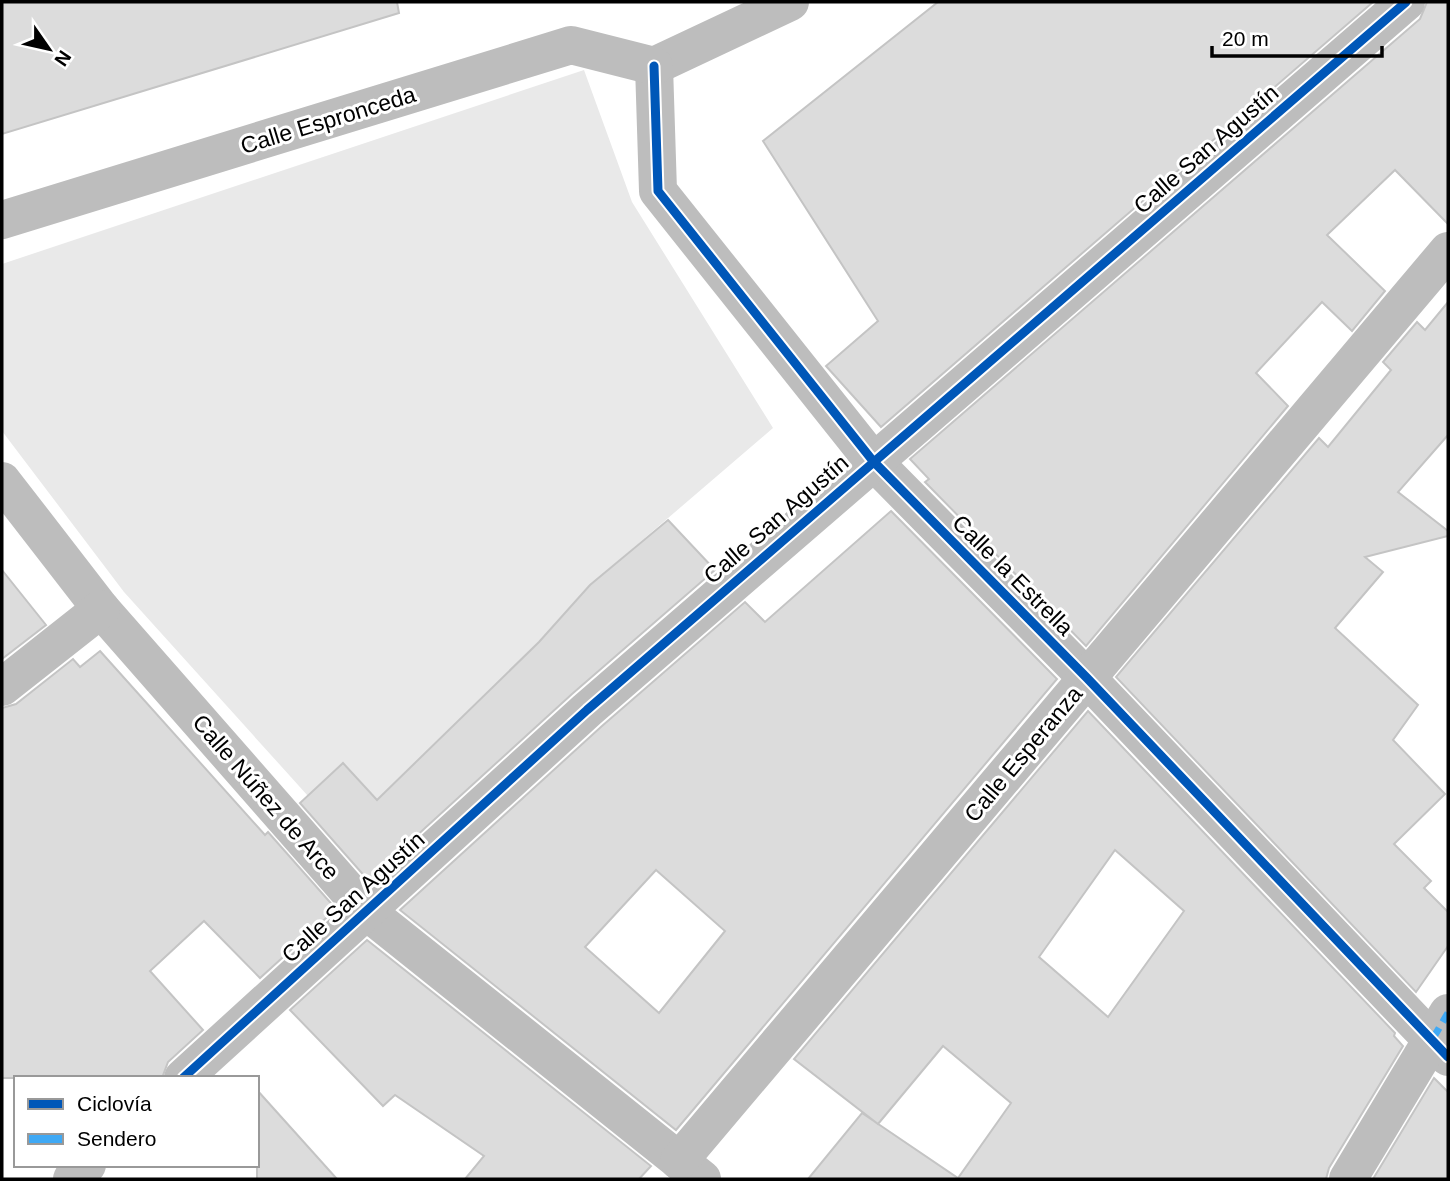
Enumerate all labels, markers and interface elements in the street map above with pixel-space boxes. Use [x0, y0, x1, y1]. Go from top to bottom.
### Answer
north arrow [14, 14, 84, 84]
scale bar [1212, 14, 1382, 58]
text: 20 m [1222, 27, 1269, 50]
text: N [50, 47, 75, 70]
street label: Calle San Agustín [1128, 79, 1284, 219]
street label: Calle Espronceda [237, 81, 419, 159]
street label: Calle San Agustín [698, 449, 854, 589]
street label: Calle la Estrella [947, 509, 1079, 641]
street label: Calle Esperanza [959, 681, 1087, 827]
street label: Calle Núñez de Arce [187, 709, 345, 885]
street label: Calle San Agustín [276, 826, 430, 968]
legend [14, 1076, 259, 1167]
text: Ciclovía [77, 1092, 152, 1115]
text: Sendero [77, 1127, 156, 1150]

